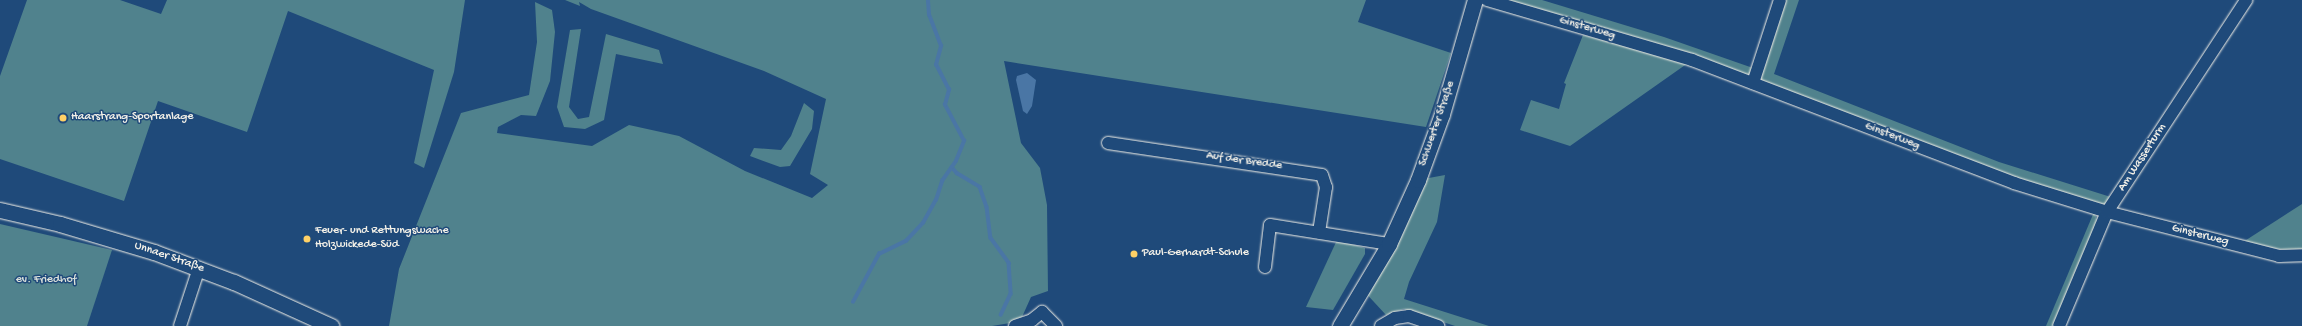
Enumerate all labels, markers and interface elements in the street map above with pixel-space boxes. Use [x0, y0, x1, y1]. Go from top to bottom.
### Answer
street label: Ginsterweg [1557, 14, 1617, 44]
street label: Schwerter Straße [1417, 80, 1459, 168]
place label: Haarstrang-Sportanlage [71, 111, 193, 125]
marker: Haarstrang-Sportanlage [58, 113, 68, 123]
street label: Ginsterweg [1862, 120, 1922, 154]
street label: Am Wasserturm [2116, 121, 2170, 195]
street label: Auf der Bredde [1205, 150, 1283, 174]
street label: Ginsterweg [2170, 222, 2230, 250]
place label: Feuer- und Rettungswache Holzwickede-Süd [315, 225, 449, 253]
marker: Feuer- und Rettungswache Holzwickede-Süd [302, 234, 312, 244]
street label: Unnaer Straße [132, 239, 206, 277]
place label: Paul-Gerhardt-Schule [1142, 247, 1249, 261]
marker: Paul-Gerhardt-Schule [1129, 249, 1139, 259]
park label: ev. Friedhof [16, 274, 76, 288]

